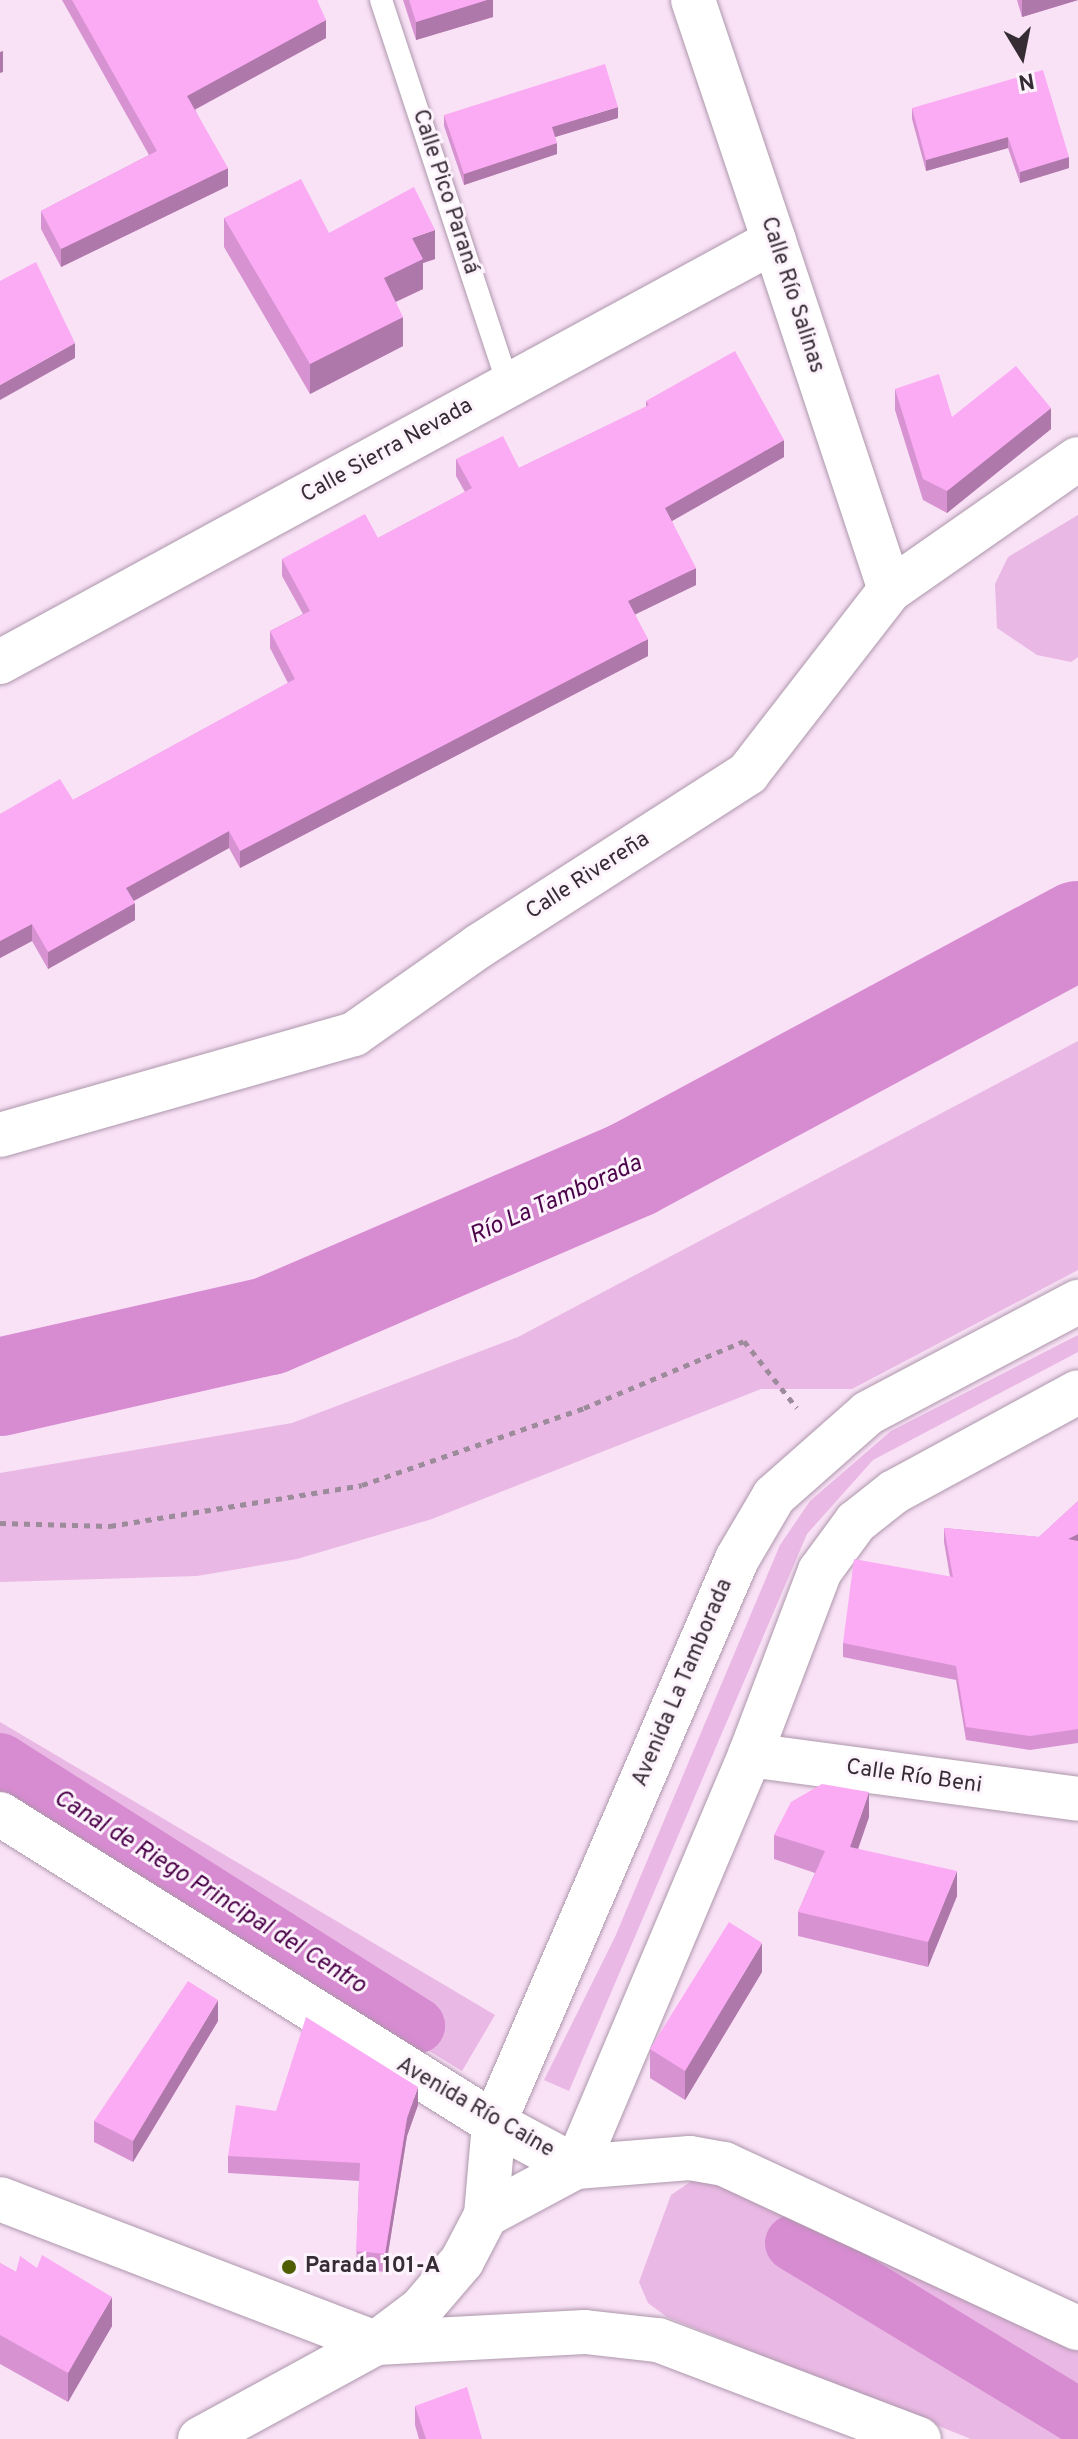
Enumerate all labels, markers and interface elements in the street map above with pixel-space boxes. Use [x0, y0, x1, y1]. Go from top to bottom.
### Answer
north arrow [982, 16, 1062, 96]
text: N [1016, 65, 1036, 95]
street label: Calle Pico Paraná [406, 106, 484, 278]
street label: Calle Río Salinas [754, 214, 830, 376]
street label: Calle Sierra Nevada [297, 393, 477, 509]
street label: Calle Rivereña [521, 826, 655, 926]
water label: Río La Tamborada [465, 1150, 647, 1252]
street label: Avenida La Tamborada [627, 1575, 739, 1791]
street label: Calle Río Beni [844, 1754, 984, 1800]
water label: Canal de Riego Principal del Centro [47, 1785, 371, 2001]
street label: Avenida Río Caine [391, 2052, 559, 2164]
place label: Parada 101-A [305, 2254, 440, 2280]
marker: Parada 101-A [280, 2258, 298, 2276]

